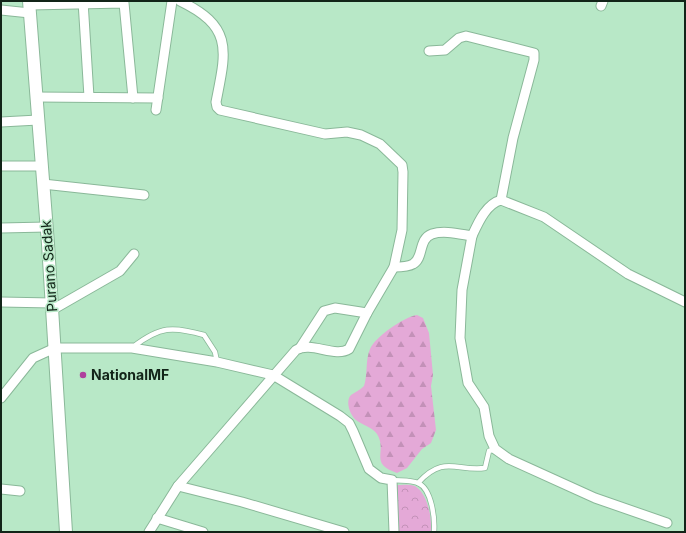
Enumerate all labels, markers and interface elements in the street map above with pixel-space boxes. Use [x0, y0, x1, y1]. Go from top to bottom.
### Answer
street label: Purano Sadak [37, 219, 60, 312]
place label: NationalMF [91, 366, 169, 383]
marker: NationalMF [78, 370, 88, 380]

